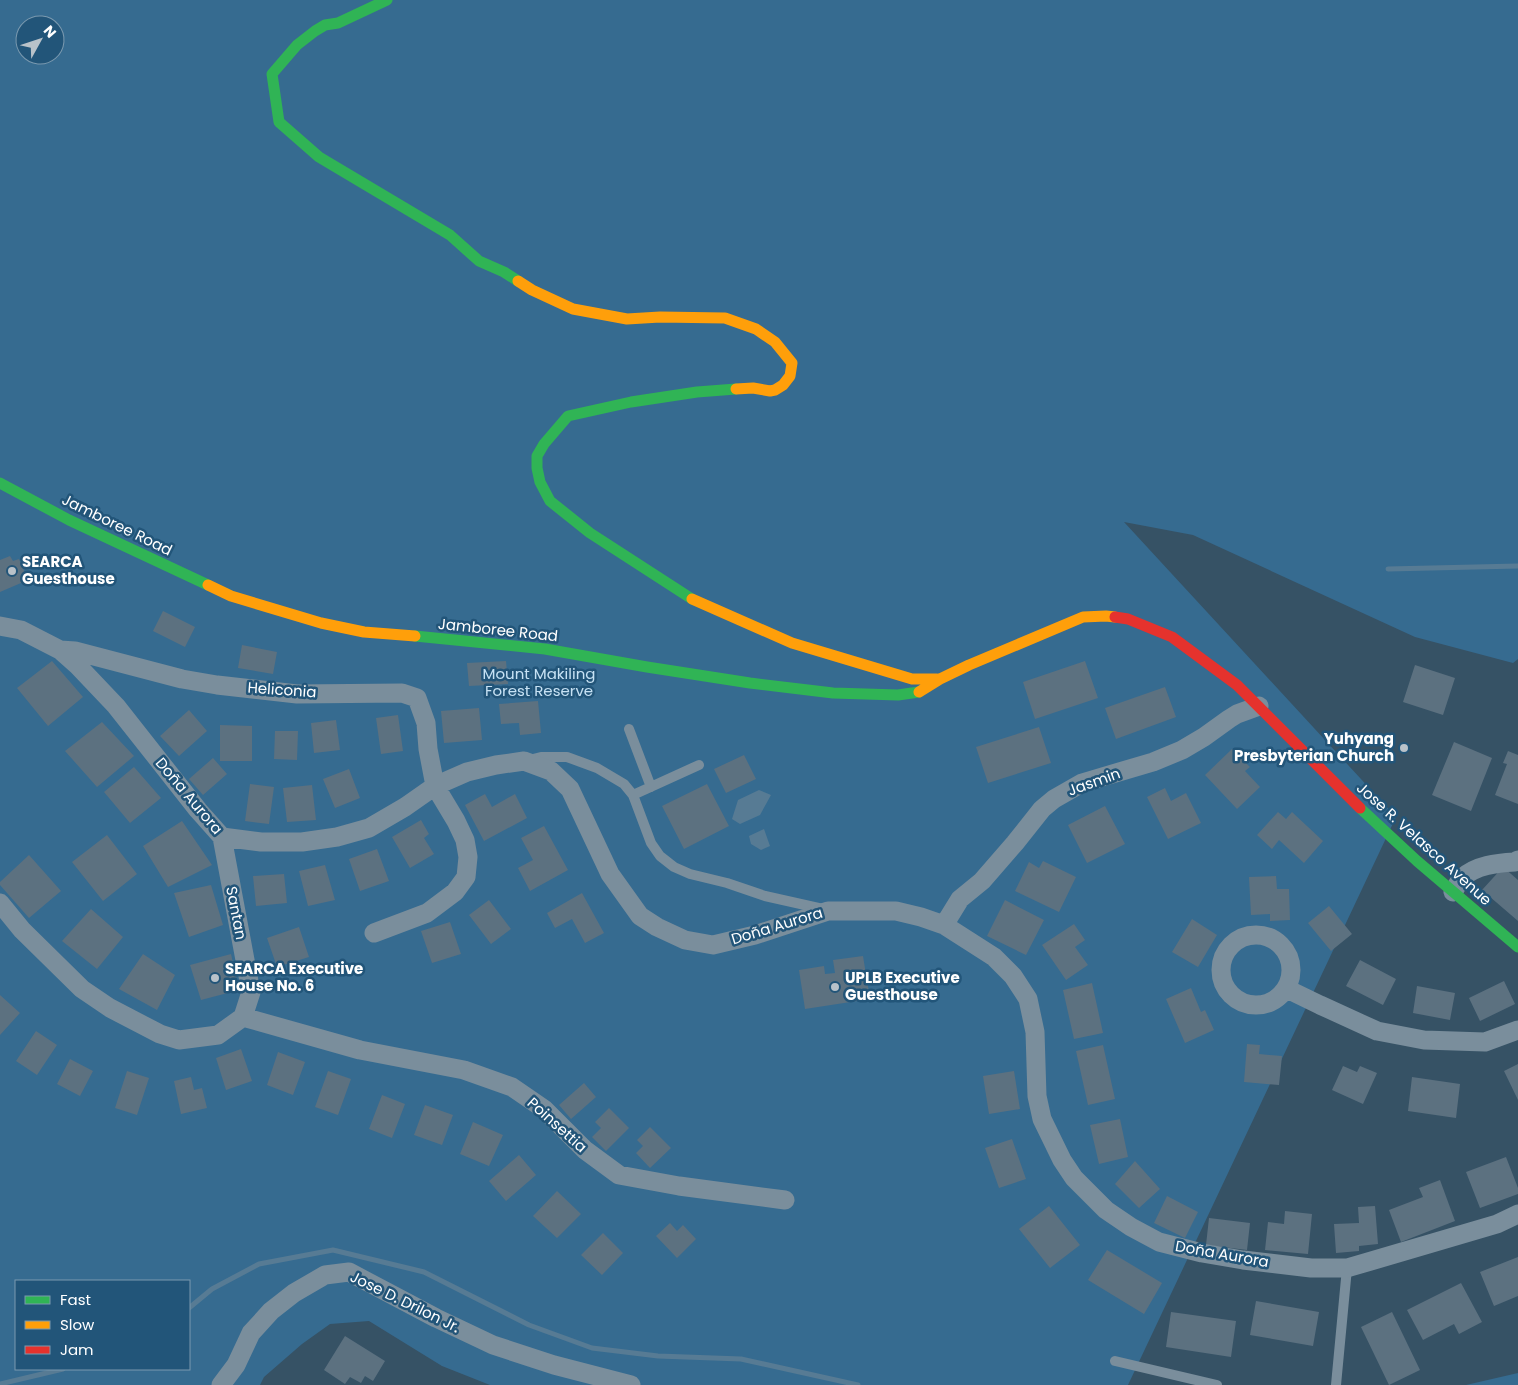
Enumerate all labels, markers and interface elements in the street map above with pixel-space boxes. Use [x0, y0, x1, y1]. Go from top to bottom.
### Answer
north arrow [15, 15, 65, 65]
text: N [39, 21, 61, 42]
street label: Jamboree Road [58, 489, 176, 560]
place label: SEARCA Guesthouse [22, 551, 115, 589]
marker: SEARCA Guesthouse [6, 565, 18, 577]
street label: Jamboree Road [437, 613, 559, 646]
park label: Mount Makiling Forest Reserve [483, 663, 595, 701]
street label: Heliconia [247, 677, 317, 702]
place label: Yuhyang Presbyterian Church [1234, 728, 1394, 766]
marker: Yuhyang Presbyterian Church [1398, 742, 1410, 754]
street label: Doña Aurora [151, 753, 228, 839]
street label: Jasmin [1065, 762, 1123, 801]
street label: Jose R. Velasco Avenue [1352, 777, 1496, 910]
street label: Santan [221, 885, 252, 941]
street label: Doña Aurora [729, 902, 825, 949]
place label: SEARCA Executive House No. 6 [225, 958, 363, 996]
place label: UPLB Executive Guesthouse [845, 967, 960, 1005]
marker: SEARCA Executive House No. 6 [209, 972, 221, 984]
marker: UPLB Executive Guesthouse [829, 981, 841, 993]
street label: Poinsettia [523, 1092, 592, 1157]
street label: Doña Aurora [1174, 1235, 1270, 1272]
street label: Jose D. Drilon Jr. [347, 1266, 464, 1337]
legend [15, 1280, 190, 1370]
text: Fast [60, 1289, 91, 1310]
text: Slow [60, 1314, 95, 1335]
text: Jam [60, 1339, 94, 1360]

